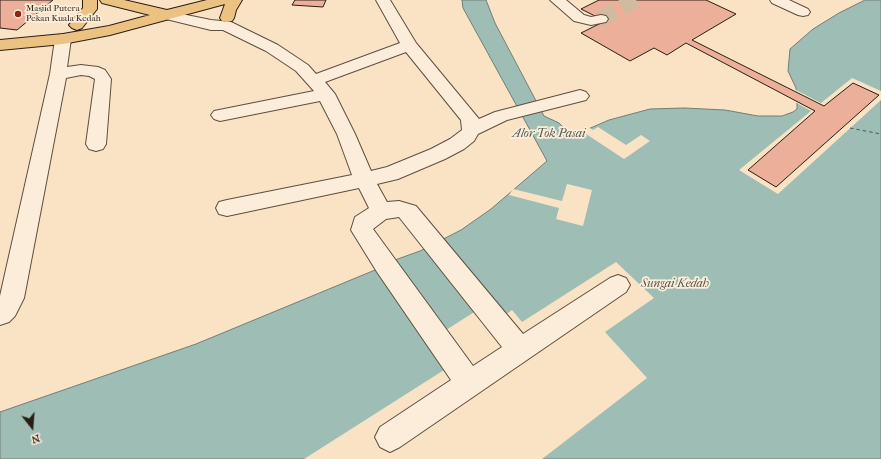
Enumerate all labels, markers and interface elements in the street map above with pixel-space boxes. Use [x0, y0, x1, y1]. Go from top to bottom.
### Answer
place label: Masjid Putera Pekan Kuala Kedah [26, 4, 101, 25]
marker: Masjid Putera Pekan Kuala Kedah [13, 9, 23, 19]
water label: Alor Tok Pasai [513, 127, 585, 141]
water label: Sungai Kedah [641, 277, 709, 291]
north arrow [12, 407, 52, 447]
text: N [30, 432, 42, 446]

